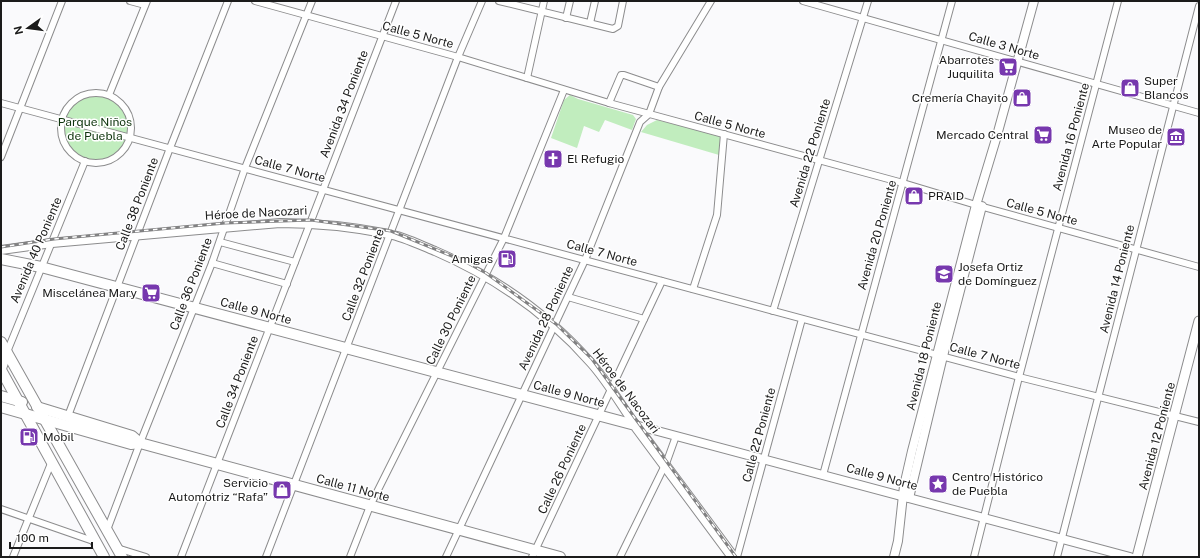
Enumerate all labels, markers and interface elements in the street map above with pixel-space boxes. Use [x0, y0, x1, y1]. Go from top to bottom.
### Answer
north arrow [8, 8, 48, 48]
street label: Calle 5 Norte [381, 19, 455, 51]
text: N [11, 25, 25, 36]
street label: Calle 3 Norte [967, 29, 1041, 63]
street label: Avenida 34 Poniente [317, 48, 371, 160]
place label: Abarrotes Juquilita [939, 53, 994, 81]
supermarket icon: Abarrotes Juquilita [997, 56, 1019, 78]
place label: Super Blancos [1144, 74, 1188, 102]
shop icon: Super Blancos [1119, 77, 1141, 99]
street label: Avenida 16 Poniente [1050, 81, 1092, 193]
shop icon: Cremería Chayito [1011, 87, 1033, 109]
place label: Cremería Chayito [912, 91, 1008, 105]
street label: Avenida 22 Poniente [787, 97, 833, 209]
street label: Calle 5 Norte [693, 109, 767, 141]
park label: Parque Niños de Puebla [58, 115, 132, 143]
place label: Museo de Arte Popular [1091, 123, 1162, 151]
supermarket icon: Mercado Central [1032, 124, 1054, 146]
museum icon: Museo de Arte Popular [1165, 126, 1187, 148]
place label: Mercado Central [936, 128, 1029, 142]
church icon: El Refugio [542, 148, 564, 170]
place label: El Refugio [567, 152, 624, 166]
street label: Calle 7 Norte [253, 153, 327, 185]
street label: Calle 38 Poniente [113, 155, 161, 252]
street label: Avenida 20 Poniente [855, 178, 899, 291]
shop icon: PRAID [903, 185, 925, 207]
place label: PRAID [928, 189, 964, 203]
street label: Avenida 40 Poniente [7, 195, 65, 305]
street label: Calle 5 Norte [1005, 196, 1079, 228]
street label: Héroe de Nacozari [204, 203, 308, 223]
street label: Avenida 14 Poniente [1097, 223, 1137, 335]
street label: Calle 32 Poniente [339, 227, 387, 323]
street label: Calle 36 Poniente [167, 236, 215, 332]
street label: Calle 7 Norte [565, 237, 639, 269]
fuel station icon: Amigas [496, 248, 518, 270]
place label: Amigas [451, 252, 493, 266]
place label: Josefa Ortiz de Domínguez [958, 260, 1037, 288]
street label: Avenida 28 Poniente [516, 263, 577, 373]
school or university icon: Josefa Ortiz de Domínguez [933, 263, 955, 285]
street label: Calle 30 Poniente [423, 273, 479, 367]
supermarket icon: Miscelánea Mary [140, 282, 162, 304]
place label: Miscelánea Mary [42, 286, 138, 300]
street label: Calle 9 Norte [219, 295, 293, 327]
street label: Avenida 18 Poniente [904, 300, 944, 412]
street label: Calle 34 Poniente [213, 333, 261, 430]
street label: Calle 7 Norte [948, 340, 1022, 372]
street label: Héroe de Nacozari [590, 346, 662, 436]
street label: Calle 9 Norte [532, 378, 606, 410]
street label: Avenida 12 Poniente [1136, 380, 1178, 491]
street label: Calle 22 Poniente [740, 386, 778, 484]
street label: Calle 26 Poniente [535, 422, 589, 516]
fuel station icon: Mobil [18, 426, 40, 448]
place label: Mobil [43, 430, 75, 444]
street label: Calle 9 Norte [845, 461, 919, 493]
place label: Centro Histórico de Puebla [952, 470, 1043, 498]
street label: Calle 11 Norte [315, 471, 391, 505]
place icon: Centro Histórico de Puebla [927, 473, 949, 495]
place label: Servicio Automotriz “Rafa” [168, 476, 268, 504]
shop icon: Servicio Automotriz “Rafa” [271, 479, 293, 501]
scale bar [10, 524, 92, 550]
text: 100 m [16, 531, 49, 545]

